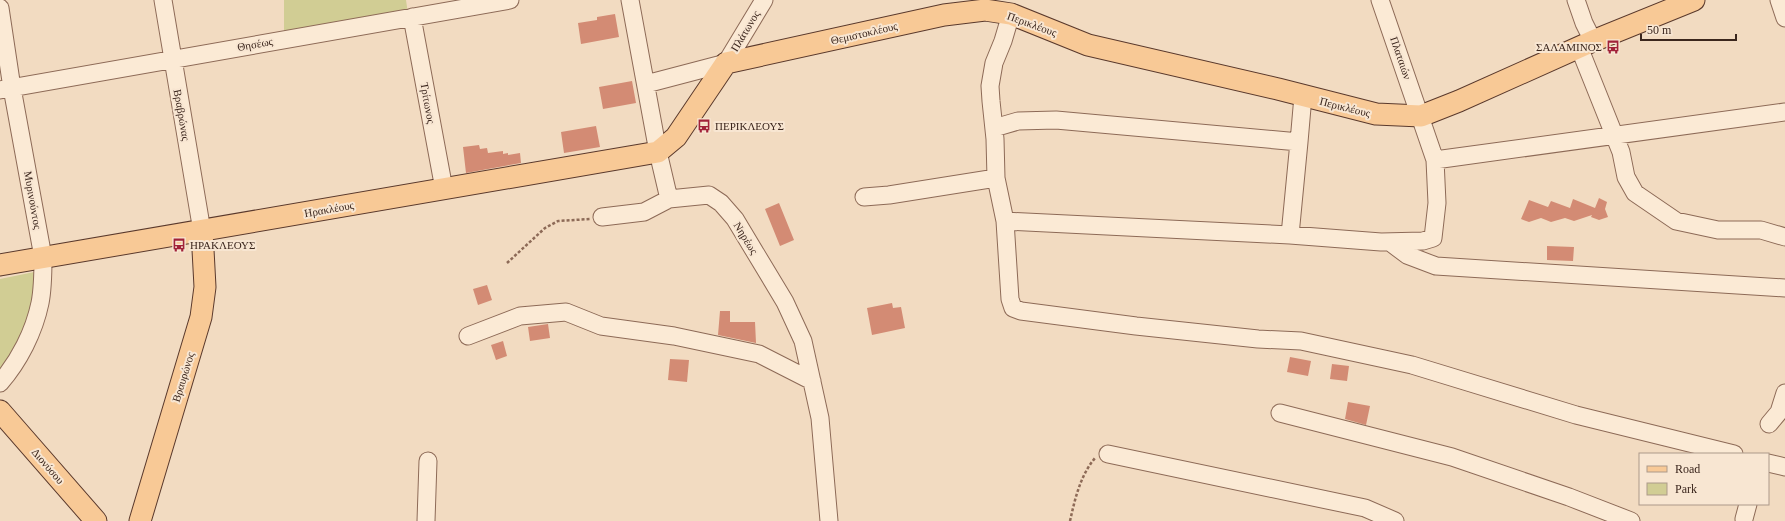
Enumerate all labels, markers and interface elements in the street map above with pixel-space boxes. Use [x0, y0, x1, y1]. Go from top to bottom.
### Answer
street label: Πλάτωνος [728, 8, 762, 54]
street label: Περικλέους [1006, 10, 1059, 39]
scale bar [1641, 16, 1736, 42]
street label: Θεμιστοκλέους [829, 19, 899, 47]
text: 50 m [1647, 23, 1672, 37]
street label: Θησέως [236, 35, 274, 53]
street label: Πλαταιών [1388, 35, 1414, 81]
bus stop icon: ΣΑΛΑΜΙΝΟΣ [1605, 39, 1621, 55]
place label: ΣΑΛΑΜΙΝΟΣ [1536, 41, 1602, 53]
street label: Τρίτωνος [418, 81, 438, 125]
street label: Βραβρώνας [172, 88, 193, 142]
street label: Περικλέους [1318, 95, 1372, 119]
bus stop icon: ΠΕΡΙΚΛΕΟΥΣ [696, 118, 712, 134]
place label: ΠΕΡΙΚΛΕΟΥΣ [715, 120, 784, 132]
street label: Μυρινούντος [22, 170, 44, 231]
street label: Ηρακλέους [303, 199, 355, 219]
street label: Νηρέως [732, 220, 761, 257]
bus stop icon: ΗΡΑΚΛΕΟΥΣ [171, 237, 187, 253]
place label: ΗΡΑΚΛΕΟΥΣ [190, 239, 255, 251]
street label: Βραυρώνος [170, 350, 196, 403]
street label: Διονύσου [29, 446, 67, 487]
legend [1639, 453, 1769, 505]
text: Road [1675, 462, 1700, 476]
text: Park [1675, 482, 1697, 496]

